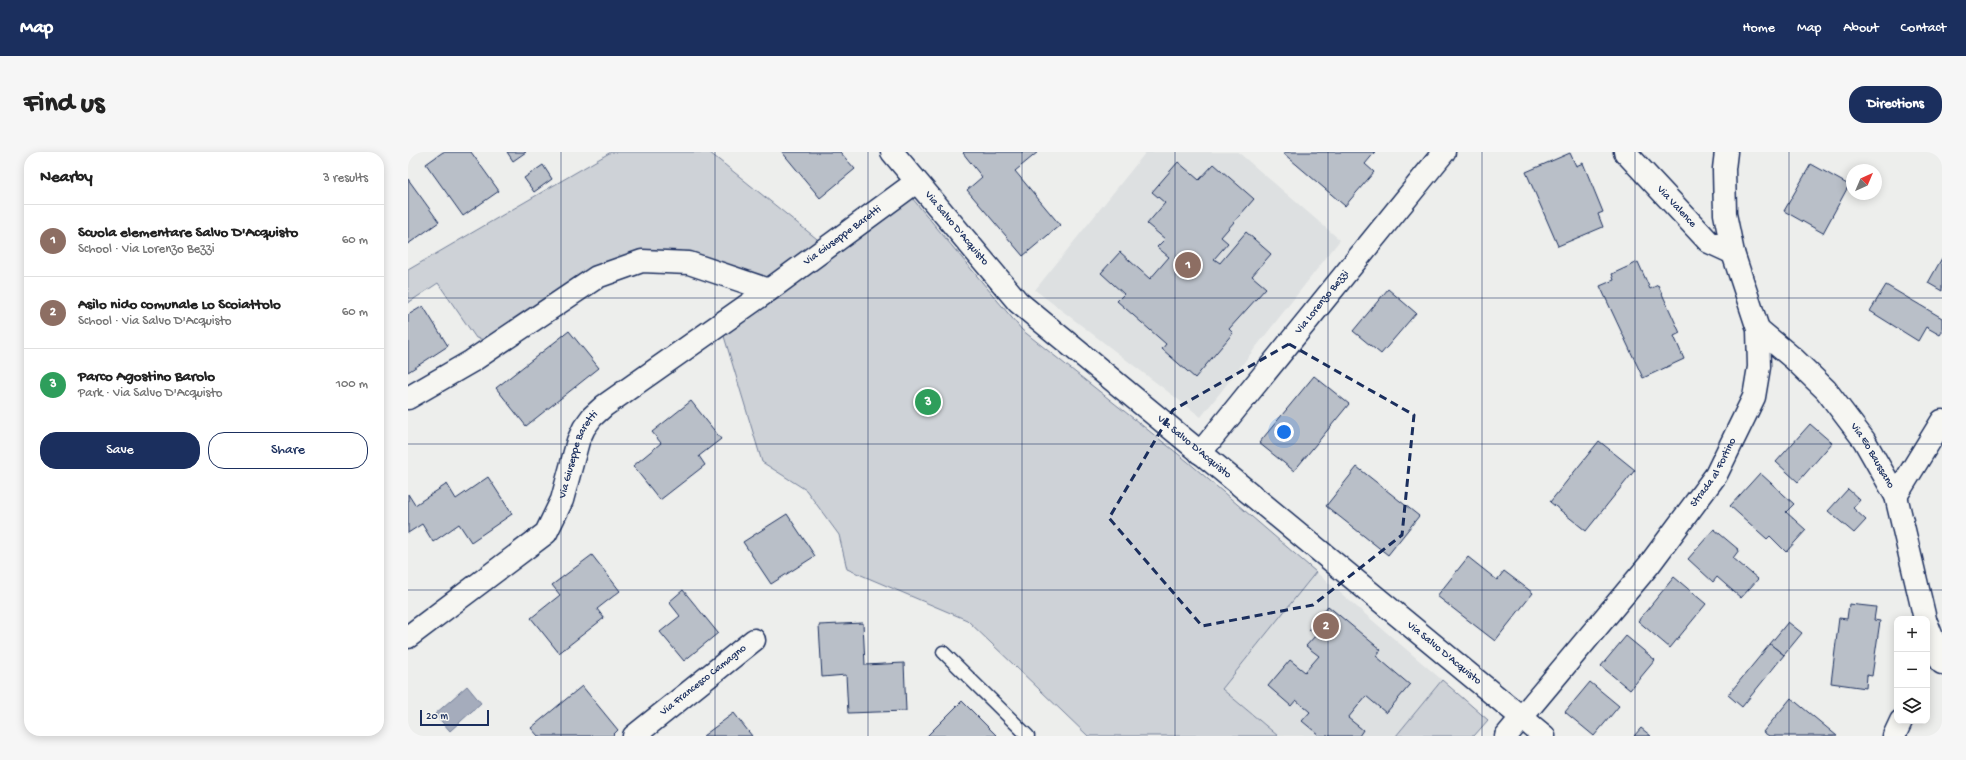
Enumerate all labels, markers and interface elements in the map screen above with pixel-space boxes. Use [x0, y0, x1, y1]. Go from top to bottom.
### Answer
text: Map [20, 17, 53, 40]
text: Home [1743, 20, 1775, 37]
text: Map [1797, 20, 1821, 37]
text: About [1843, 20, 1879, 37]
text: Contact [1901, 20, 1946, 37]
button: Directions [1849, 86, 1942, 123]
text: Find us [24, 88, 104, 121]
north arrow [1846, 164, 1882, 200]
text: Nearby [40, 168, 93, 188]
text: 3 results [323, 171, 368, 186]
street label: Via Valence [1653, 183, 1699, 230]
street label: Via Salvo D'Acquisto [921, 188, 991, 268]
street label: Via Giuseppe Baretti [801, 203, 884, 269]
text: Scuola elementare Salvo D'Acquisto [78, 224, 298, 242]
text: 1 [50, 233, 56, 248]
text: 60 m [342, 233, 368, 248]
text: School · Via Lorenzo Bezzi [78, 242, 215, 257]
pin: 1 [1175, 250, 1201, 280]
street label: Via Lorenzo Bezzi [1292, 268, 1352, 337]
text: Asilo nido comunale Lo Scoiattolo [78, 296, 281, 314]
text: 2 [50, 305, 56, 320]
text: 60 m [342, 305, 368, 320]
text: School · Via Salvo D'Acquisto [78, 314, 231, 329]
text: Parco Agostino Barolo [78, 368, 215, 386]
text: 3 [50, 377, 56, 392]
text: 100 m [336, 377, 368, 392]
text: Park · Via Salvo D'Acquisto [78, 386, 222, 401]
pin: 3 [915, 387, 941, 417]
street label: Via Giuseppe Baretti [556, 408, 601, 501]
street label: Via Salvo D'Acquisto [1154, 412, 1234, 481]
street label: Via Eo Baussano [1847, 420, 1897, 491]
your location [1274, 422, 1294, 442]
button: Save [40, 432, 200, 469]
button: Share [208, 432, 368, 469]
street label: Strada al Fortino [1688, 436, 1739, 510]
pin: 2 [1313, 611, 1339, 641]
map controls [1894, 616, 1930, 724]
button: + [1894, 616, 1930, 652]
street label: Via Salvo D'Acquisto [1404, 619, 1484, 688]
street label: Via Francesco Camagno [657, 642, 749, 719]
button: − [1894, 652, 1930, 688]
button: layers [1894, 688, 1930, 724]
scale bar [420, 708, 489, 727]
text: 20 m [426, 711, 448, 723]

